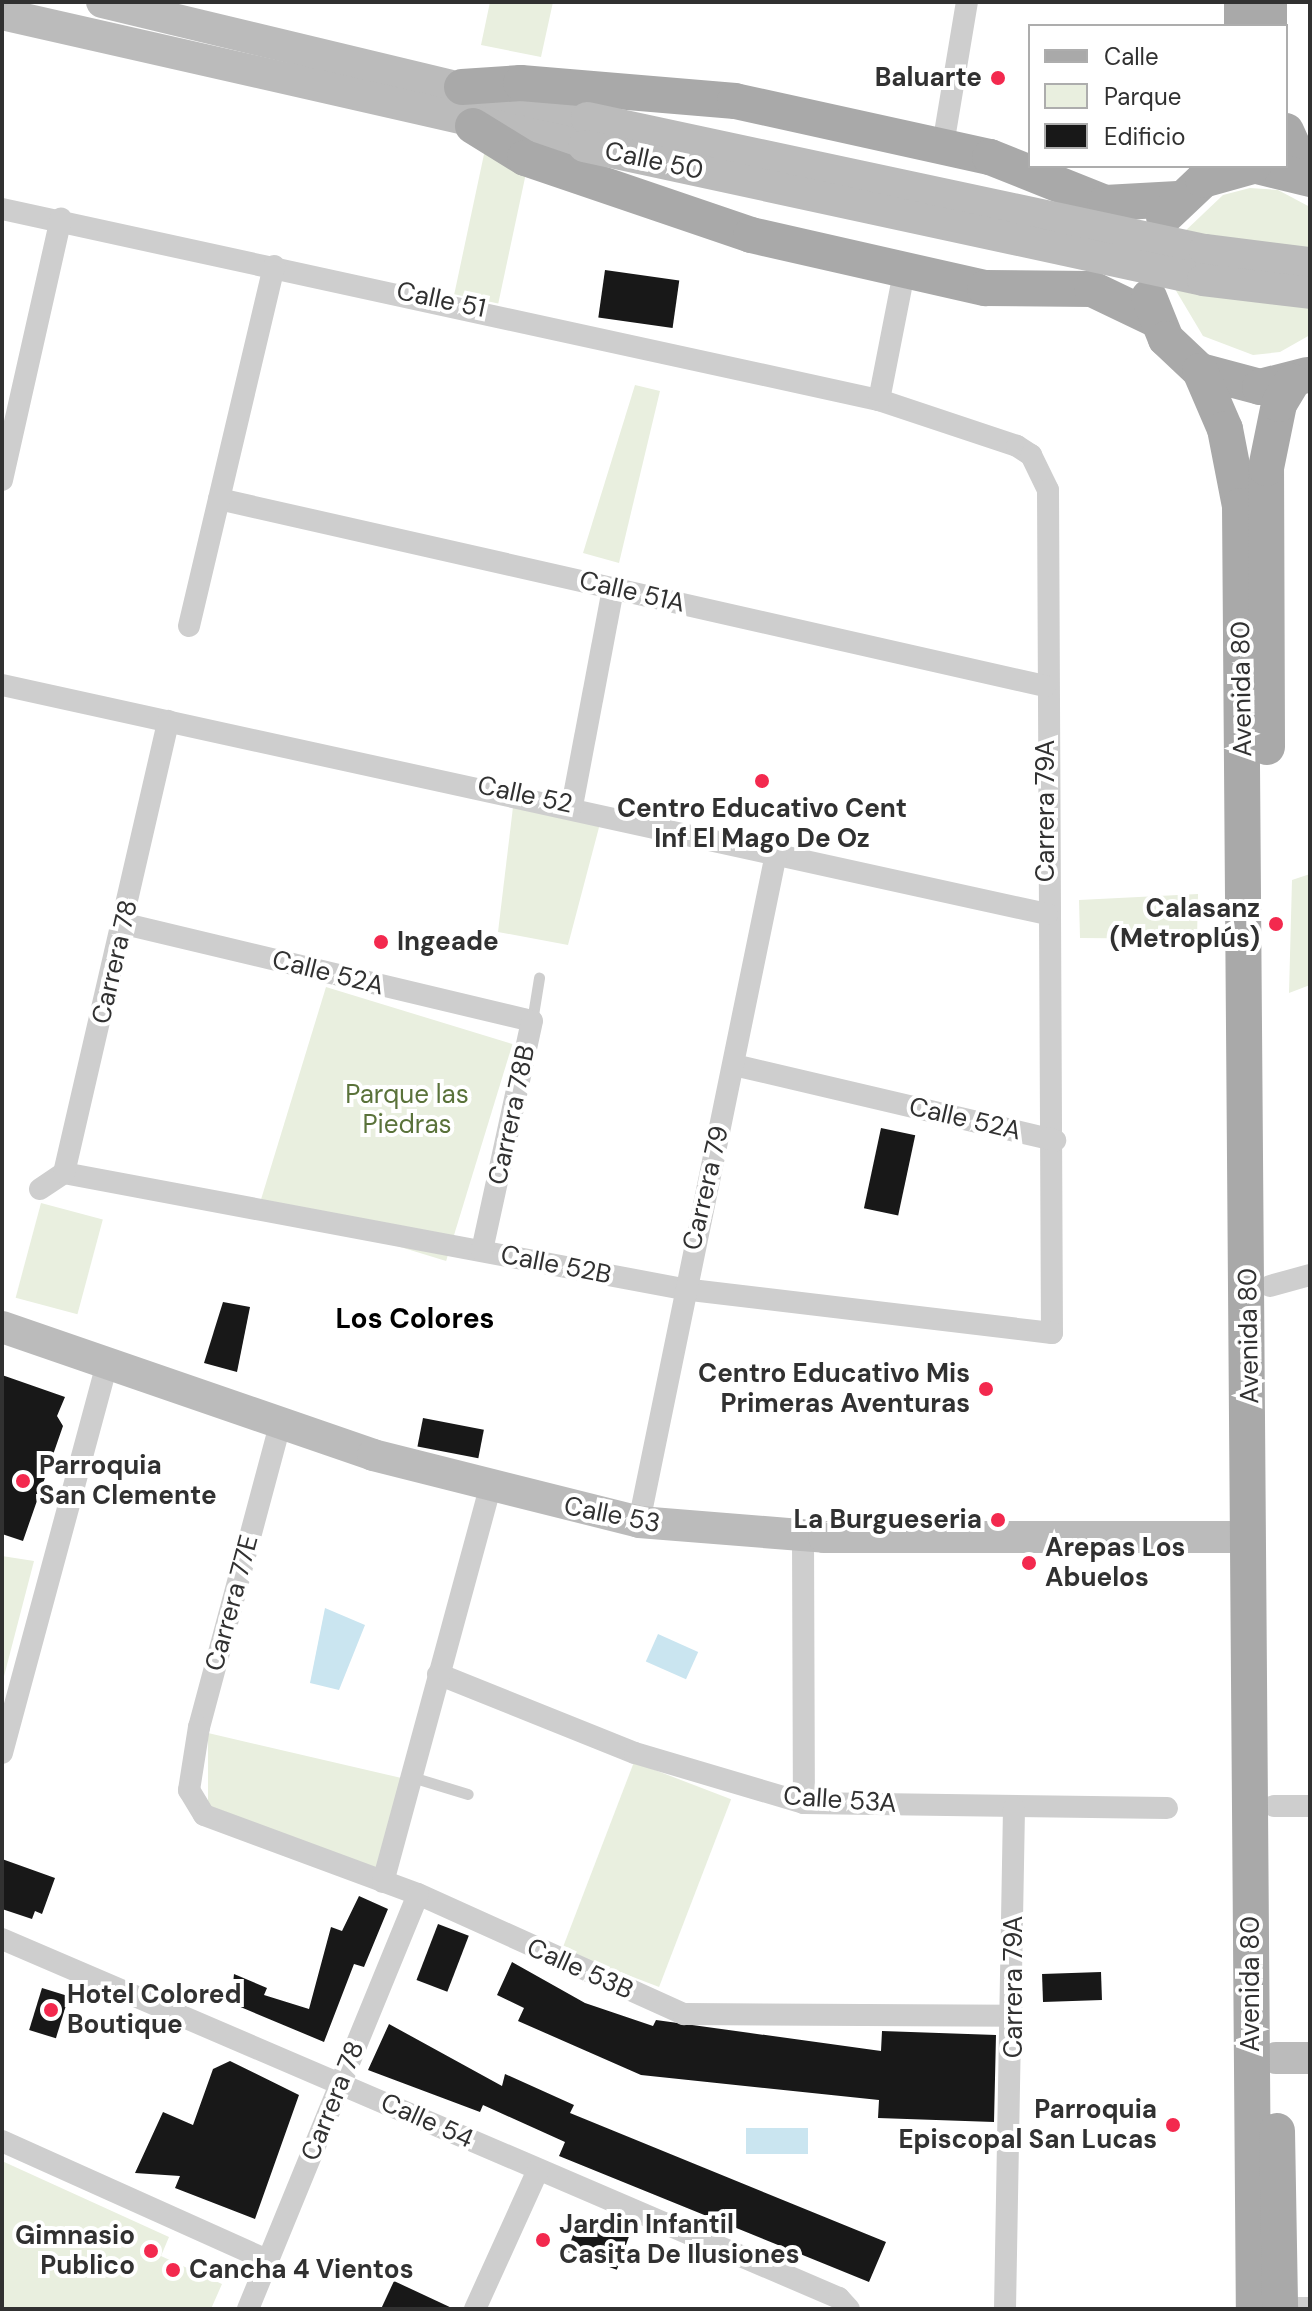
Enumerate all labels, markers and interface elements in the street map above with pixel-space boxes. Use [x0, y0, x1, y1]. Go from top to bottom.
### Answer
legend [1028, 24, 1288, 168]
text: Calle [1104, 41, 1159, 72]
place label: Baluarte [875, 62, 982, 94]
marker: Baluarte [989, 69, 1007, 87]
text: Parque [1104, 81, 1181, 112]
text: Edificio [1104, 121, 1186, 152]
street label: Calle 50 [602, 135, 706, 187]
street label: Calle 51 [394, 275, 488, 325]
street label: Calle 51A [576, 565, 688, 619]
street label: Avenida 80 [1225, 621, 1259, 757]
street label: Carrera 79A [1030, 740, 1062, 882]
street label: Calle 52 [475, 770, 575, 820]
marker: Centro Educativo Cent Inf El Mago De Oz [753, 772, 771, 790]
place label: Centro Educativo Cent Inf El Mago De Oz [617, 793, 907, 854]
place label: Calasanz (Metroplús) [1109, 893, 1260, 954]
street label: Carrera 78 [86, 897, 144, 1027]
marker: Calasanz (Metroplús) [1267, 915, 1285, 933]
place label: Ingeade [397, 926, 499, 958]
marker: Ingeade [372, 933, 390, 951]
street label: Calle 52A [269, 944, 387, 1002]
street label: Carrera 78B [482, 1042, 542, 1188]
park label: Parque las Piedras [345, 1079, 469, 1140]
street label: Calle 52A [906, 1091, 1024, 1147]
street label: Carrera 79 [677, 1123, 735, 1253]
street label: Calle 52B [498, 1239, 614, 1291]
street label: Avenida 80 [1232, 1268, 1266, 1404]
district label: Los Colores [336, 1302, 494, 1336]
place label: Centro Educativo Mis Primeras Aventuras [698, 1358, 970, 1420]
marker: Centro Educativo Mis Primeras Aventuras [977, 1380, 995, 1398]
place label: Parroquia San Clemente [39, 1450, 217, 1512]
marker: Parroquia San Clemente [14, 1472, 32, 1490]
street label: Calle 53 [561, 1490, 663, 1540]
place label: La Burgueseria [794, 1504, 982, 1536]
marker: La Burgueseria [989, 1511, 1007, 1529]
street label: Carrera 77E [199, 1532, 265, 1674]
place label: Arepas Los Abuelos [1045, 1532, 1185, 1594]
marker: Arepas Los Abuelos [1020, 1554, 1038, 1572]
street label: Calle 53A [782, 1780, 898, 1820]
street label: Carrera 79A [998, 1916, 1030, 2058]
street label: Avenida 80 [1235, 1916, 1267, 2052]
street label: Calle 53B [522, 1932, 638, 2006]
place label: Hotel Colored Boutique [67, 1979, 241, 2040]
marker: Hotel Colored Boutique [42, 2001, 60, 2019]
street label: Carrera 78 [295, 2037, 371, 2165]
street label: Calle 54 [376, 2087, 478, 2155]
place label: Parroquia Episcopal San Lucas [898, 2094, 1157, 2156]
marker: Parroquia Episcopal San Lucas [1164, 2116, 1182, 2134]
place label: Jardin Infantil Casita De Ilusiones [559, 2209, 799, 2270]
place label: Gimnasio Publico [15, 2220, 135, 2282]
marker: Jardin Infantil Casita De Ilusiones [534, 2231, 552, 2249]
marker: Gimnasio Publico [142, 2242, 160, 2260]
place label: Cancha 4 Vientos [189, 2254, 413, 2286]
marker: Cancha 4 Vientos [164, 2261, 182, 2279]

